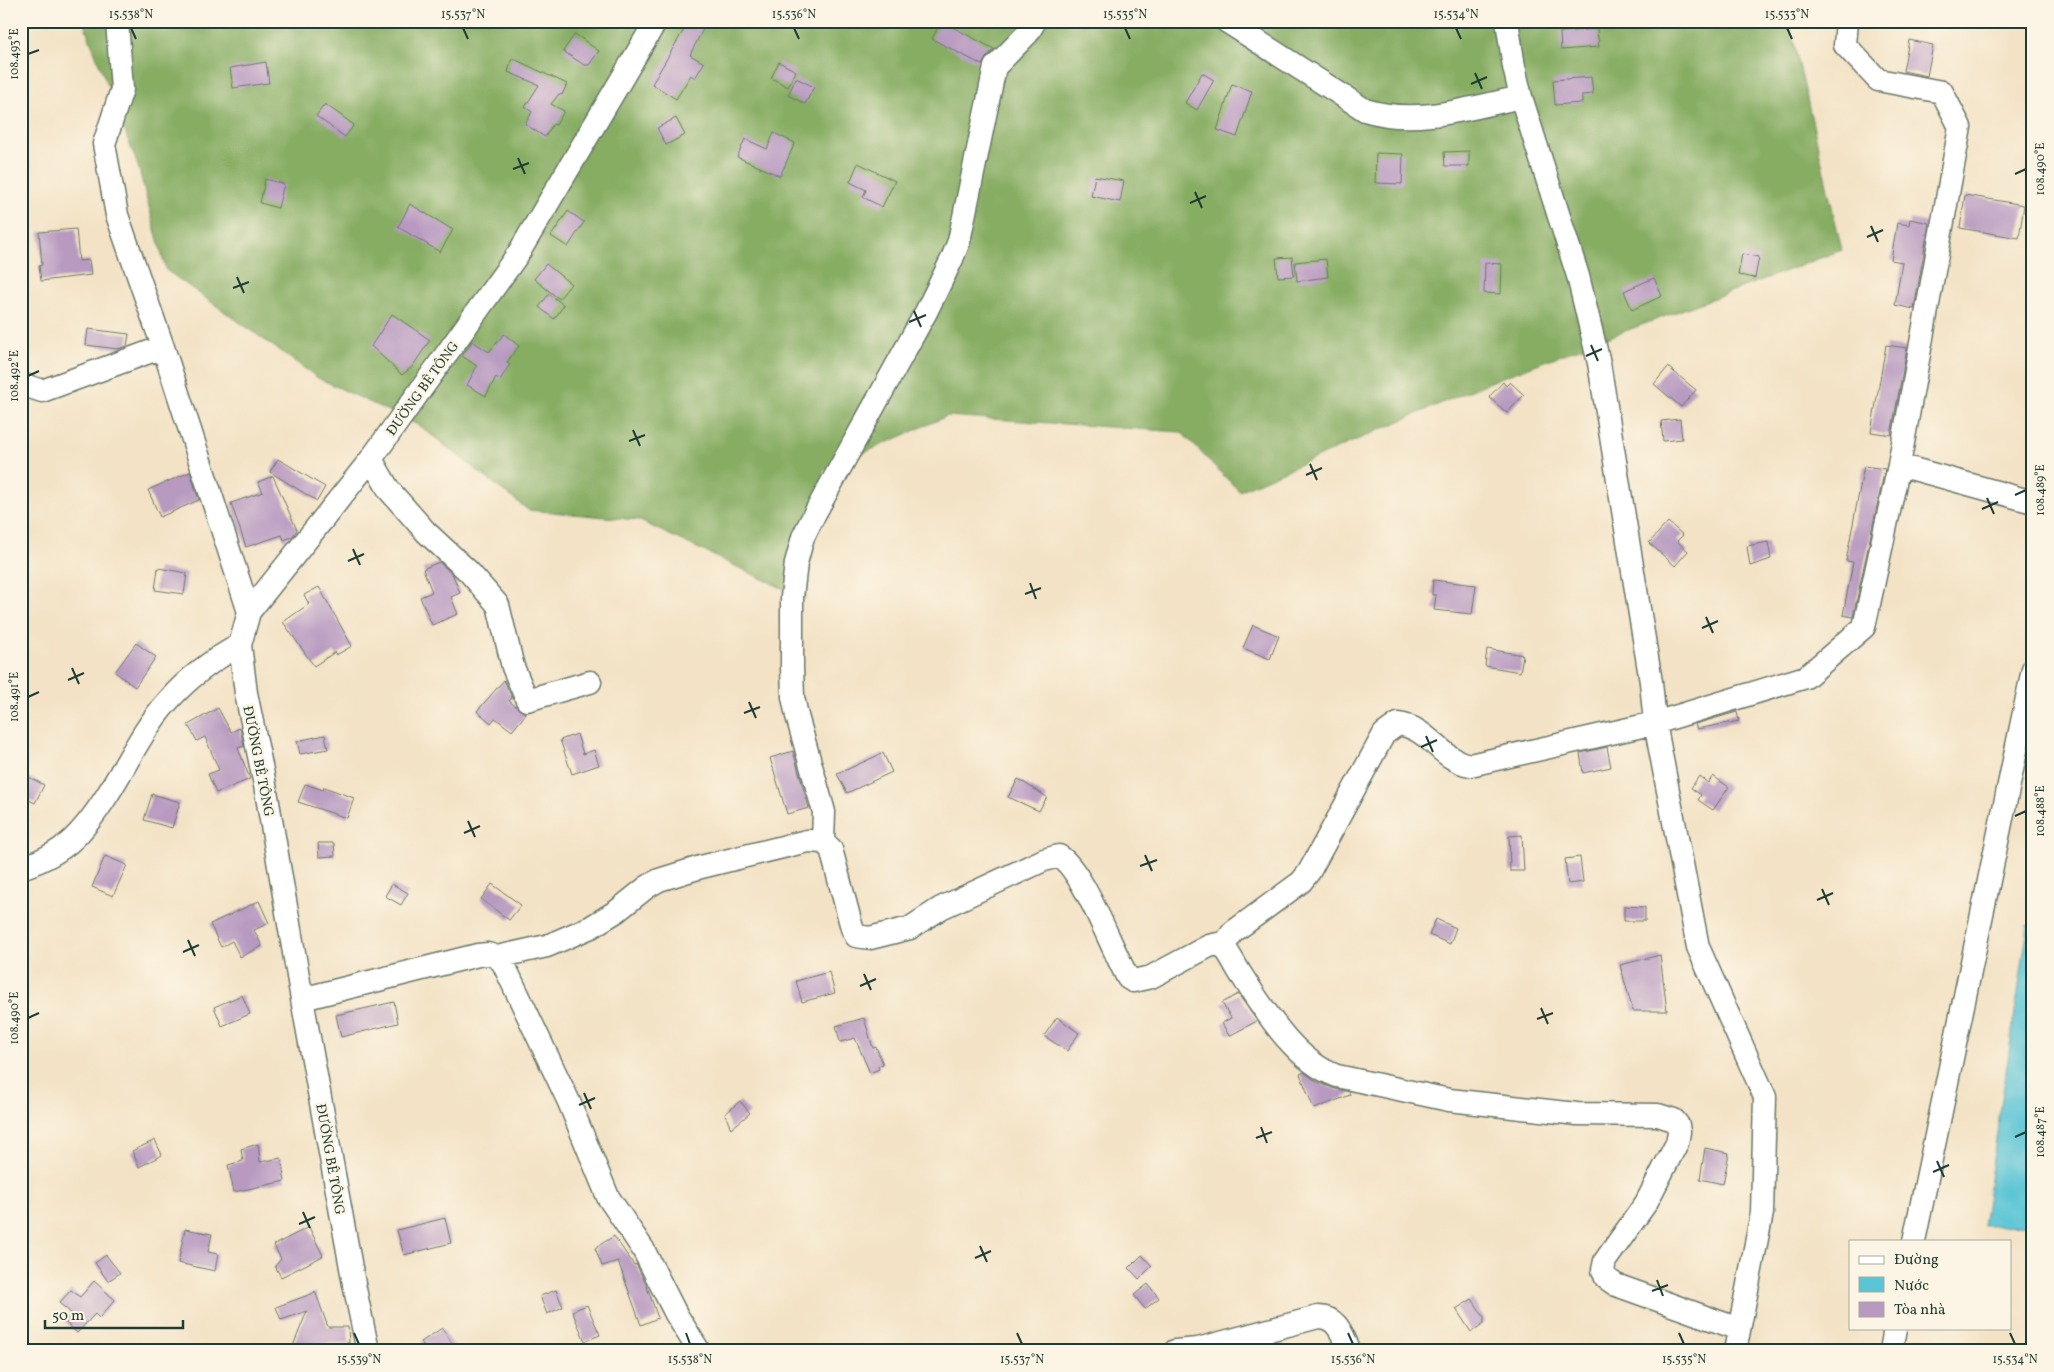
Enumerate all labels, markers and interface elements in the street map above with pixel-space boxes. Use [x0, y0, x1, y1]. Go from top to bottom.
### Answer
text: 15.538°N [109, 7, 153, 23]
text: 15.537°N [441, 7, 485, 23]
text: 15.536°N [772, 7, 816, 23]
text: 15.535°N [1103, 7, 1147, 23]
text: 15.534°N [1433, 7, 1479, 23]
text: 15.533°N [1765, 7, 1809, 23]
text: 108.493°E [7, 28, 23, 80]
text: 108.490°E [2033, 143, 2049, 195]
street label: ĐƯỜNG BÊ TÔNG [382, 337, 464, 440]
text: 108.492°E [7, 350, 23, 402]
text: 108.489°E [2033, 464, 2049, 516]
text: 108.491°E [7, 672, 23, 722]
street label: ĐƯỜNG BÊ TÔNG [237, 704, 279, 818]
text: 108.488°E [2033, 785, 2049, 837]
text: 108.490°E [7, 992, 23, 1044]
street label: ĐƯỜNG BÊ TÔNG [310, 1102, 350, 1216]
text: 108.487°E [2033, 1106, 2049, 1158]
legend [1849, 1240, 2012, 1330]
text: Đường [1894, 1250, 1939, 1271]
text: Nước [1894, 1276, 1929, 1297]
scale bar [45, 1297, 182, 1329]
text: Tòa nhà [1894, 1300, 1946, 1321]
text: 50 m [52, 1306, 84, 1327]
text: 15.539°N [337, 1352, 381, 1368]
text: 15.538°N [668, 1352, 712, 1368]
text: 15.537°N [1000, 1352, 1044, 1368]
text: 15.536°N [1331, 1352, 1375, 1368]
text: 15.535°N [1662, 1352, 1706, 1368]
text: 15.534°N [1992, 1352, 2038, 1368]

